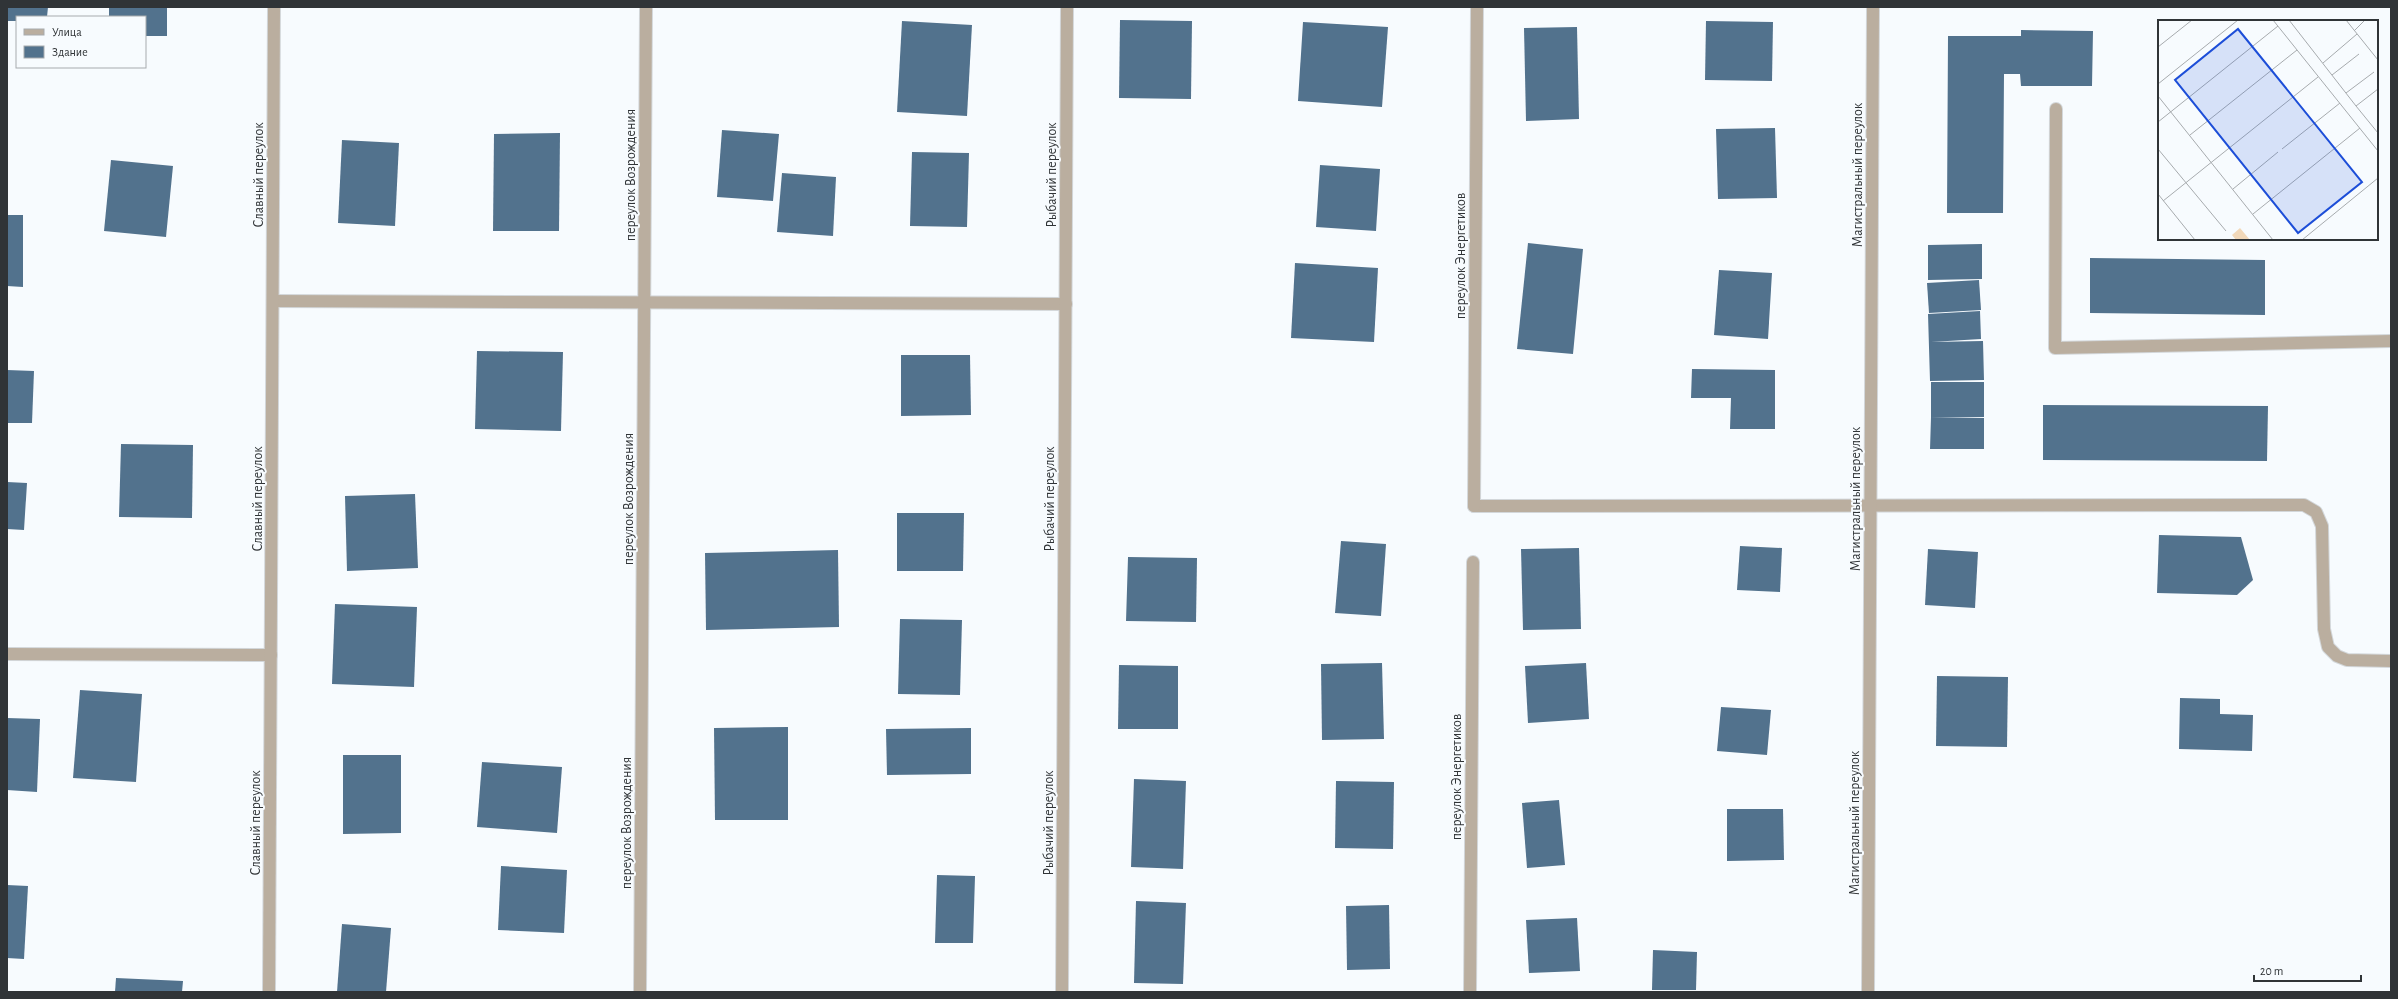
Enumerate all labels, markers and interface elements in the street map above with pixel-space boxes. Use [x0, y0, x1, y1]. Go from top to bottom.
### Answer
legend [16, 16, 146, 68]
inset map [2158, 20, 2378, 240]
text: Улица [52, 26, 82, 38]
text: Здание [52, 46, 88, 58]
street label: Магистральный переулок [1851, 102, 1865, 247]
street label: переулок Возрождения [624, 109, 638, 241]
street label: Славный переулок [252, 122, 266, 228]
street label: Рыбачий переулок [1045, 122, 1059, 228]
street label: переулок Энергетиков [1454, 193, 1468, 319]
street label: Магистральный переулок [1849, 426, 1863, 571]
street label: переулок Возрождения [622, 433, 636, 565]
street label: Славный переулок [251, 446, 265, 552]
street label: Рыбачий переулок [1043, 446, 1057, 552]
street label: переулок Энергетиков [1450, 714, 1464, 840]
street label: Магистральный переулок [1848, 750, 1862, 895]
street label: переулок Возрождения [620, 757, 634, 889]
street label: Славный переулок [249, 770, 263, 876]
street label: Рыбачий переулок [1042, 770, 1056, 876]
scale bar [2254, 957, 2361, 983]
text: 20 m [2260, 965, 2283, 977]

